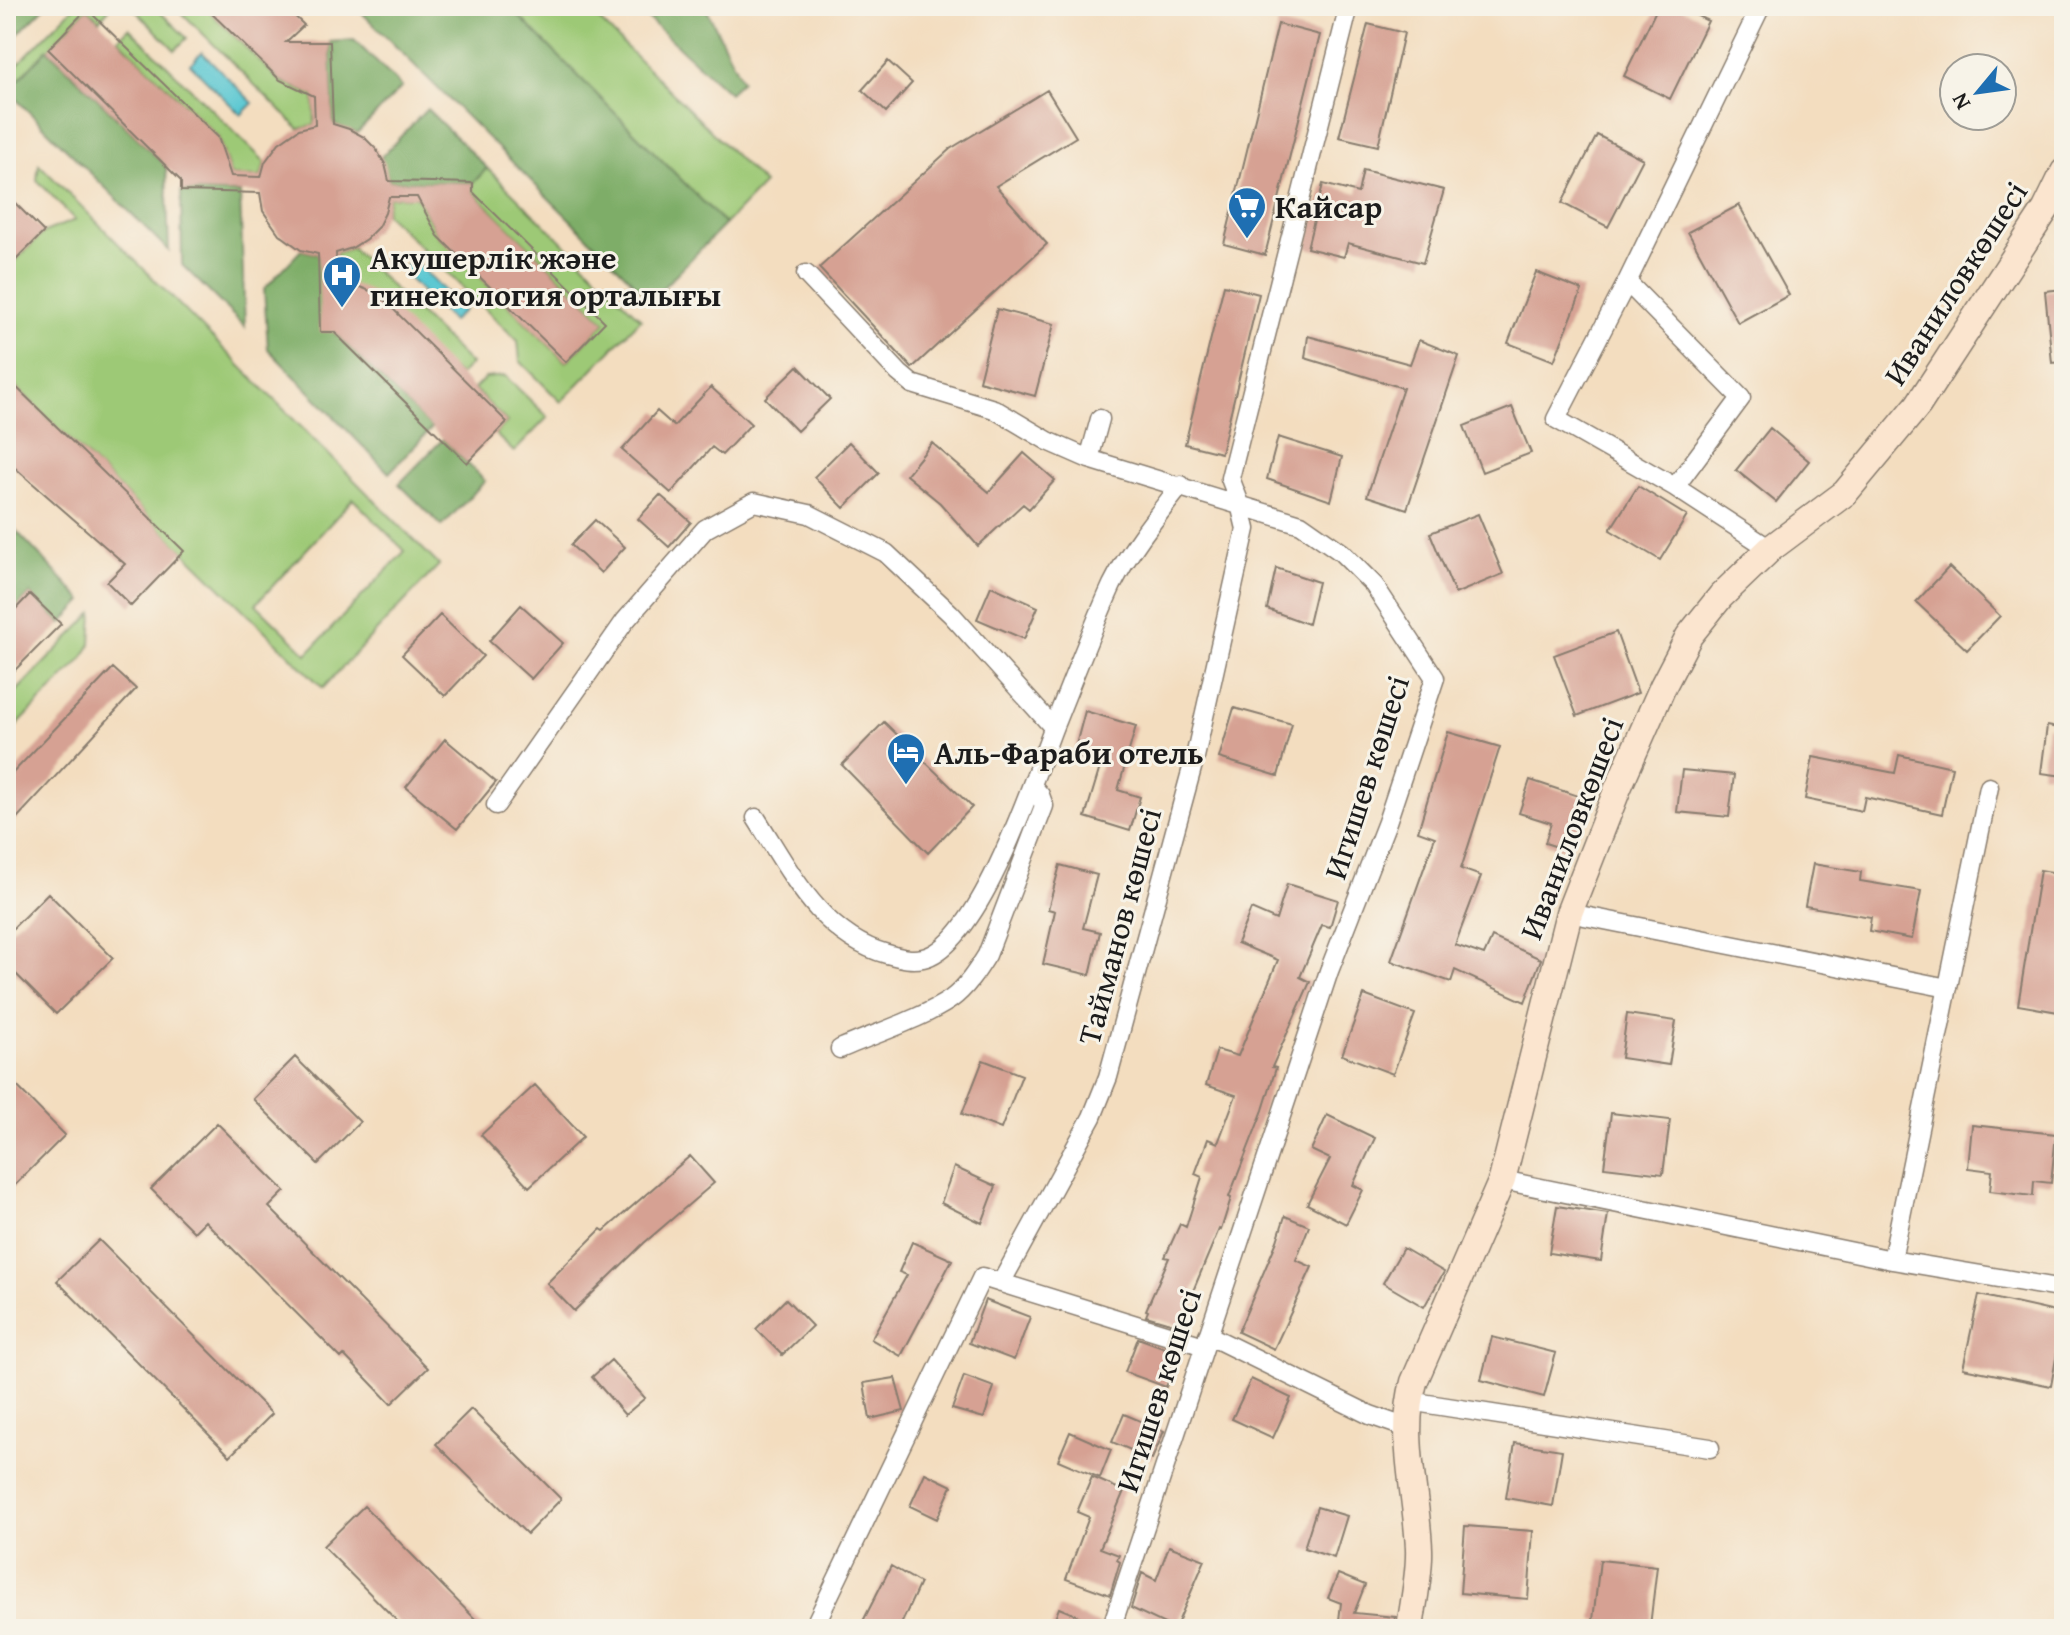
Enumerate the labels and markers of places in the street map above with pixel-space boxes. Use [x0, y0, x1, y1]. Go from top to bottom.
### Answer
place label: Кайсар [1275, 183, 1382, 230]
supermarket icon: Кайсар [1226, 185, 1268, 240]
place label: Акушерлік және гинекология орталығы [370, 234, 721, 318]
hospital icon: Акушерлік және гинекология орталығы [321, 254, 363, 309]
place label: Аль-Фараби отель [934, 729, 1204, 776]
hotel icon: Аль-Фараби отель [885, 731, 927, 786]

